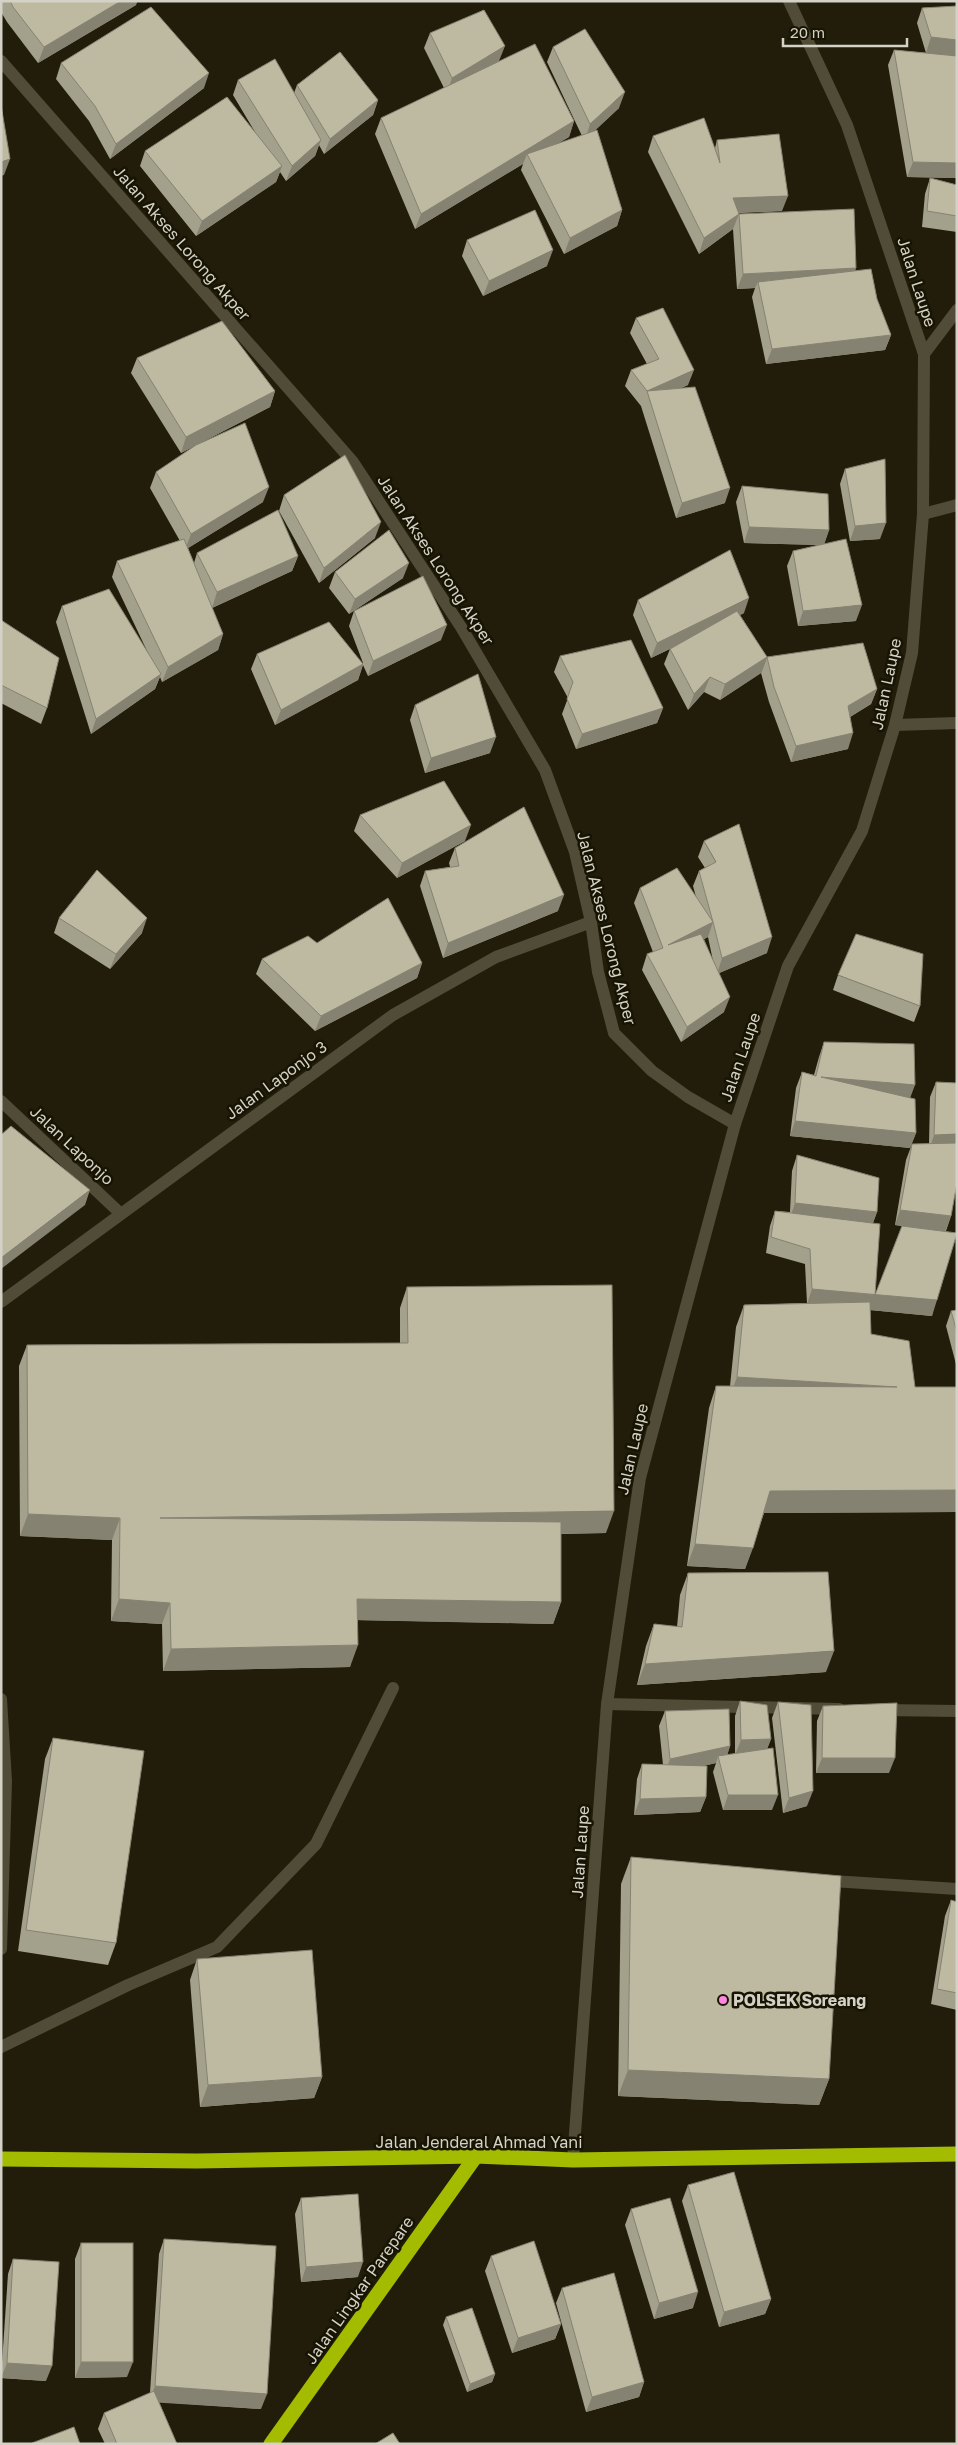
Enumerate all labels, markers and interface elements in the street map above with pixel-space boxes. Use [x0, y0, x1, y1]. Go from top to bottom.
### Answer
scale bar [783, 15, 907, 47]
text: 20 m [790, 23, 825, 41]
street label: Jalan Akses Lorong Akper [109, 161, 255, 325]
street label: Jalan Laupe [893, 235, 941, 329]
street label: Jalan Akses Lorong Akper [373, 471, 499, 649]
street label: Jalan Laupe [867, 636, 905, 732]
street label: Jalan Akses Lorong Akper [573, 829, 641, 1027]
street label: Jalan Laupe [715, 1010, 765, 1104]
street label: Jalan Laponjo 3 [221, 1036, 331, 1124]
street label: Jalan Laponjo [26, 1101, 118, 1189]
street label: Jalan Laupe [612, 1401, 652, 1497]
street label: Jalan Laupe [567, 1805, 593, 1899]
place label: POLSEK Soreang [733, 1990, 866, 2010]
marker: POLSEK Soreang [717, 1994, 729, 2006]
street label: Jalan Jenderal Ahmad Yani [375, 2132, 583, 2152]
street label: Jalan Lingkar Parepare [300, 2212, 418, 2368]

